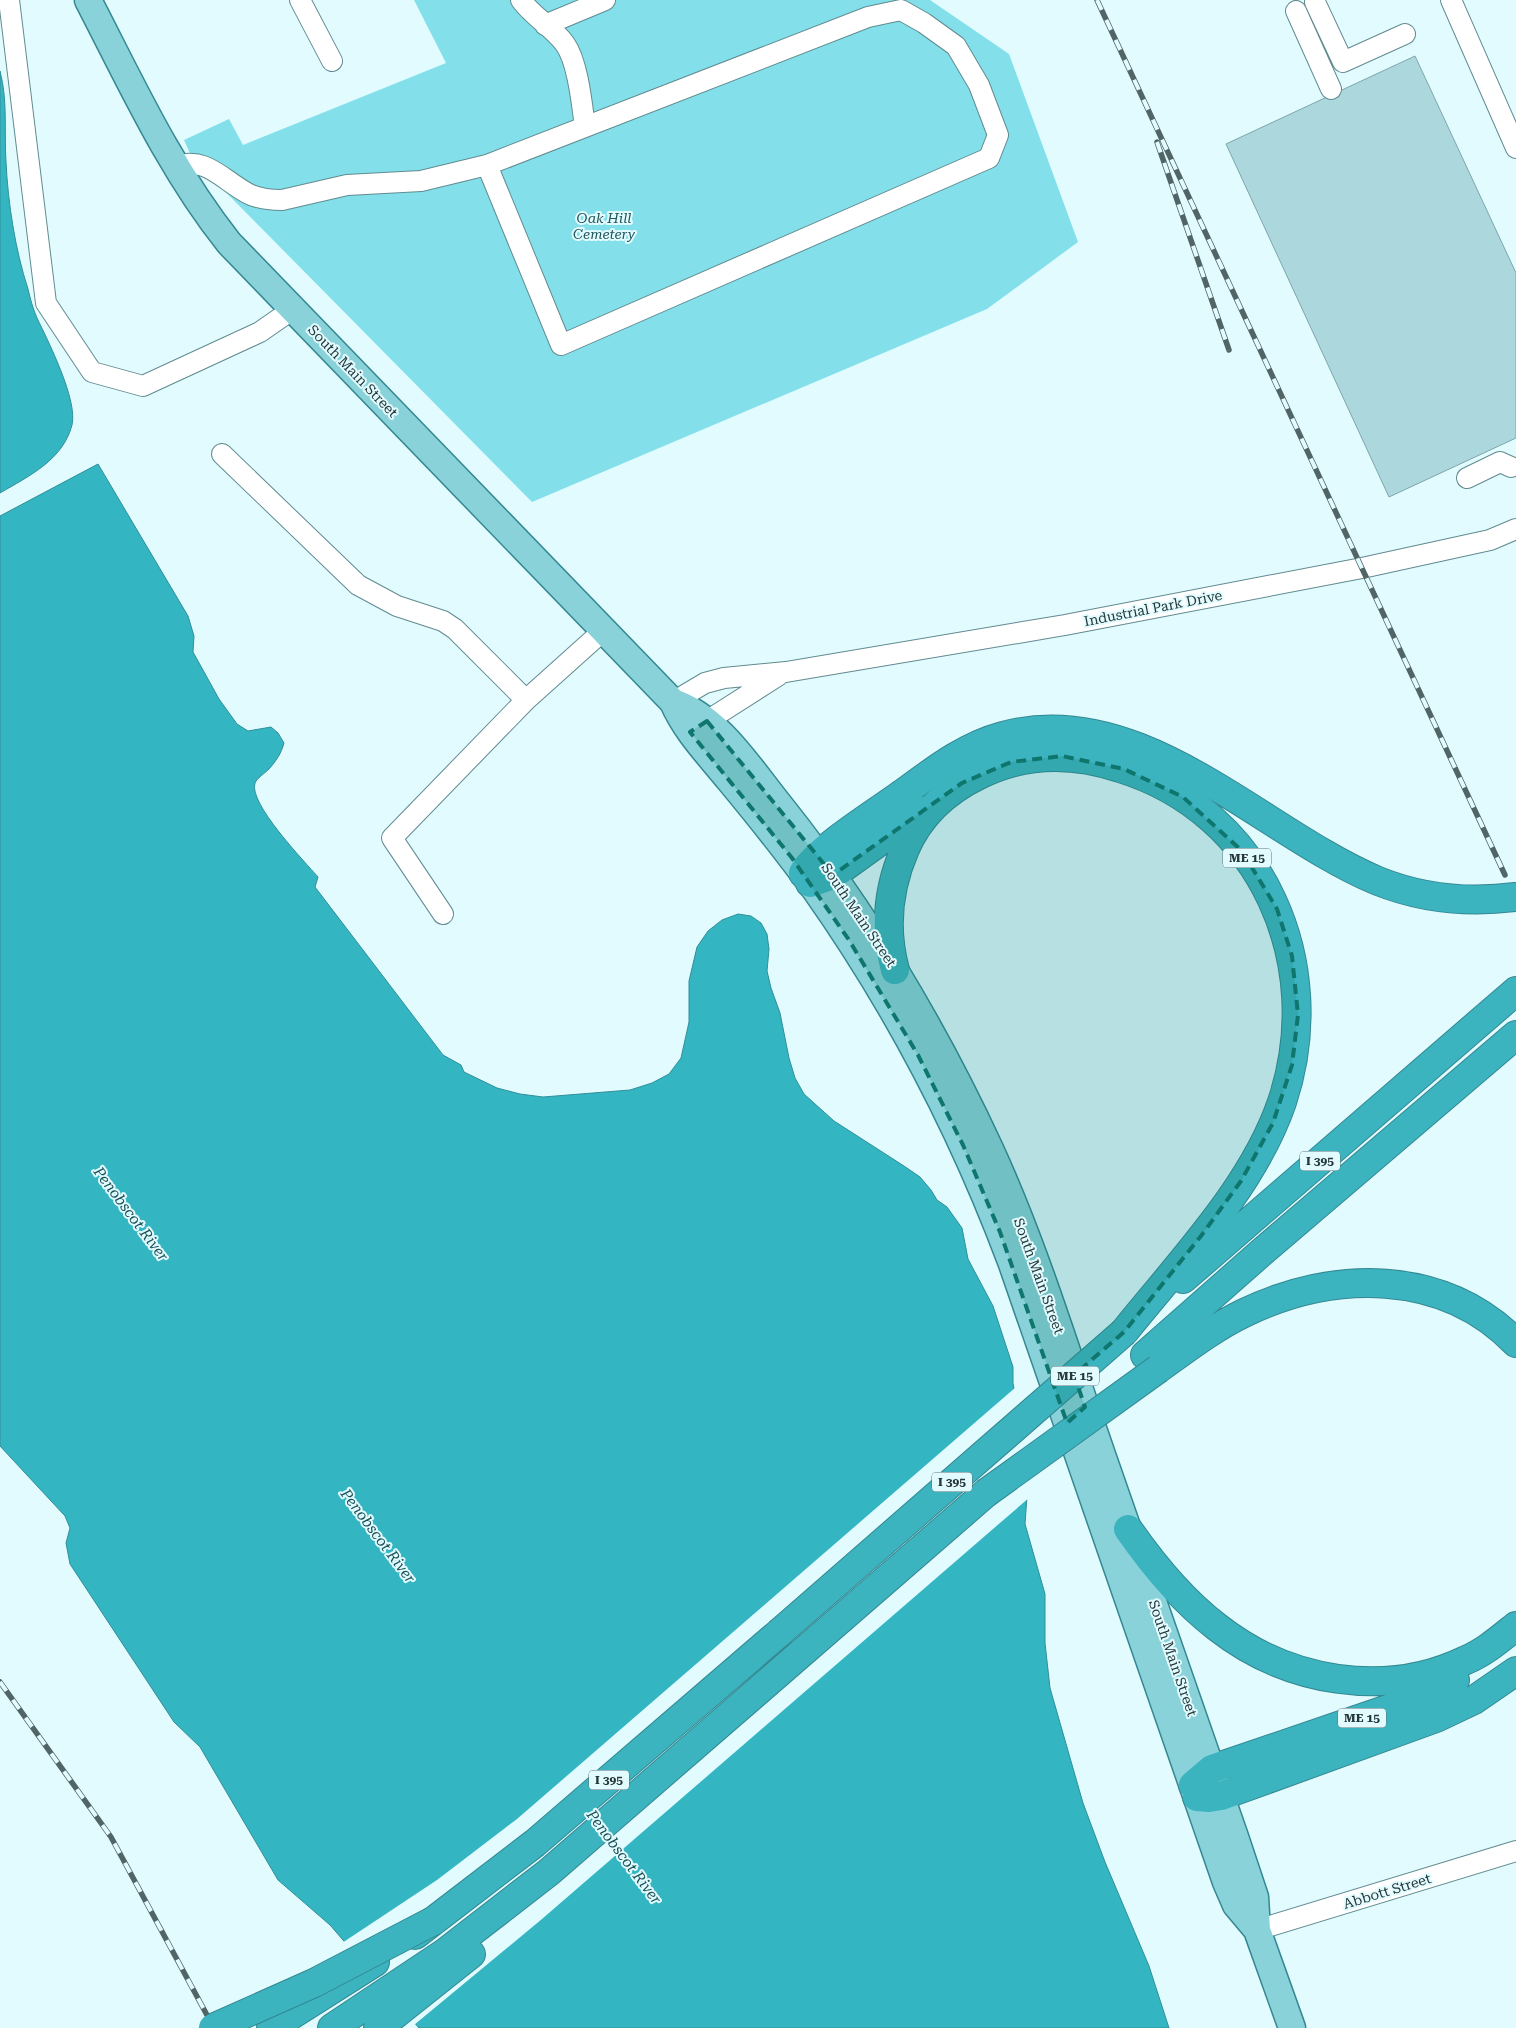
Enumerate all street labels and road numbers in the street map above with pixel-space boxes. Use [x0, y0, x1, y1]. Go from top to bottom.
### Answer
street label: South Main Street [305, 322, 401, 420]
street label: Industrial Park Drive [1083, 587, 1224, 629]
road number: ME 15 [1223, 848, 1271, 868]
street label: South Main Street [818, 860, 900, 970]
road number: I 395 [1300, 1152, 1340, 1170]
street label: South Main Street [1011, 1216, 1067, 1336]
road number: ME 15 [1051, 1366, 1099, 1385]
road number: I 395 [932, 1472, 972, 1491]
street label: South Main Street [1146, 1598, 1200, 1718]
road number: ME 15 [1338, 1709, 1386, 1728]
road number: I 395 [589, 1770, 629, 1790]
street label: Abbott Street [1341, 1870, 1433, 1912]

